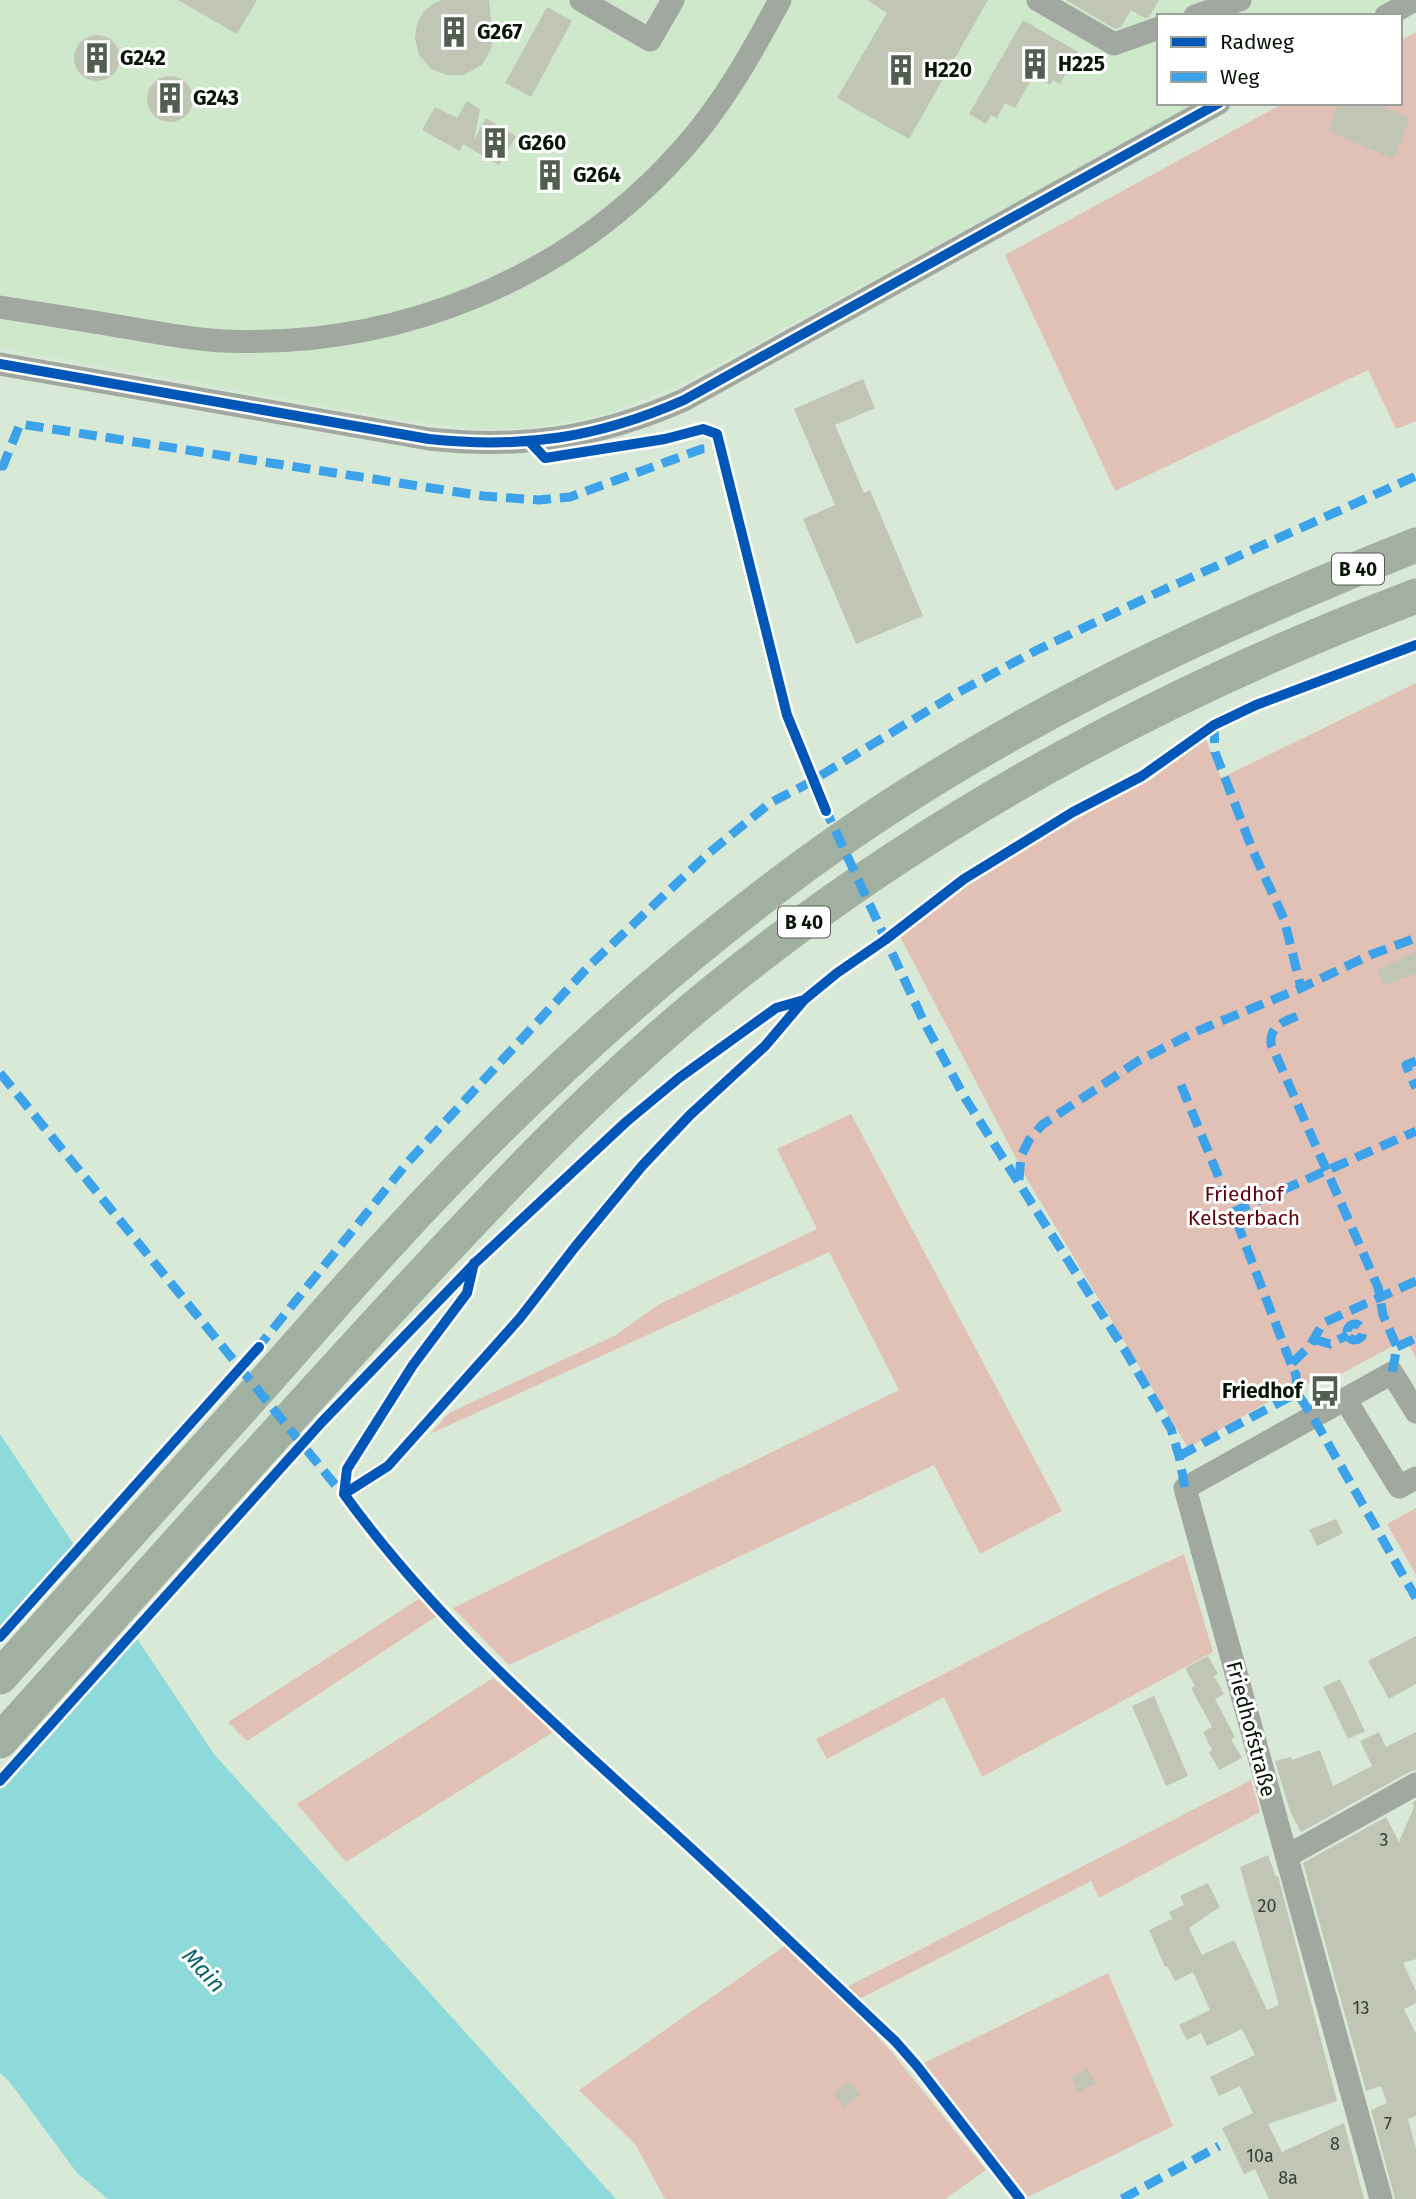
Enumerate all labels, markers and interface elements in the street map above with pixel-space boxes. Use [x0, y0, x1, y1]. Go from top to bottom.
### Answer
legend [1157, 14, 1402, 105]
building icon: G267 [437, 15, 471, 49]
place label: G267 [477, 19, 523, 45]
text: Radweg [1220, 29, 1294, 55]
building icon: G242 [80, 41, 114, 75]
place label: G242 [120, 45, 166, 71]
building icon: H225 [1018, 47, 1052, 81]
place label: H225 [1058, 51, 1105, 77]
building icon: H220 [884, 53, 918, 87]
place label: H220 [924, 57, 972, 83]
text: Weg [1220, 64, 1260, 90]
building icon: G243 [153, 81, 187, 115]
place label: G243 [193, 85, 239, 111]
building icon: G260 [478, 126, 512, 160]
place label: G260 [518, 130, 566, 156]
building icon: G264 [533, 158, 567, 192]
place label: G264 [573, 162, 621, 188]
road number: B 40 [1332, 554, 1384, 584]
road number: B 40 [778, 906, 830, 938]
park label: Friedhof Kelsterbach [1188, 1181, 1300, 1231]
bus stop icon: Friedhof [1308, 1374, 1342, 1408]
place label: Friedhof [1222, 1378, 1305, 1404]
street label: Friedhofstraße [1220, 1658, 1282, 1800]
house number: 3 [1380, 1829, 1388, 1851]
house number: 20 [1258, 1895, 1276, 1917]
water label: Main [177, 1942, 231, 1998]
house number: 13 [1353, 1997, 1369, 2019]
house number: 7 [1384, 2113, 1392, 2135]
house number: 8 [1330, 2133, 1340, 2155]
house number: 10a [1246, 2145, 1274, 2167]
house number: 8a [1278, 2167, 1298, 2189]

